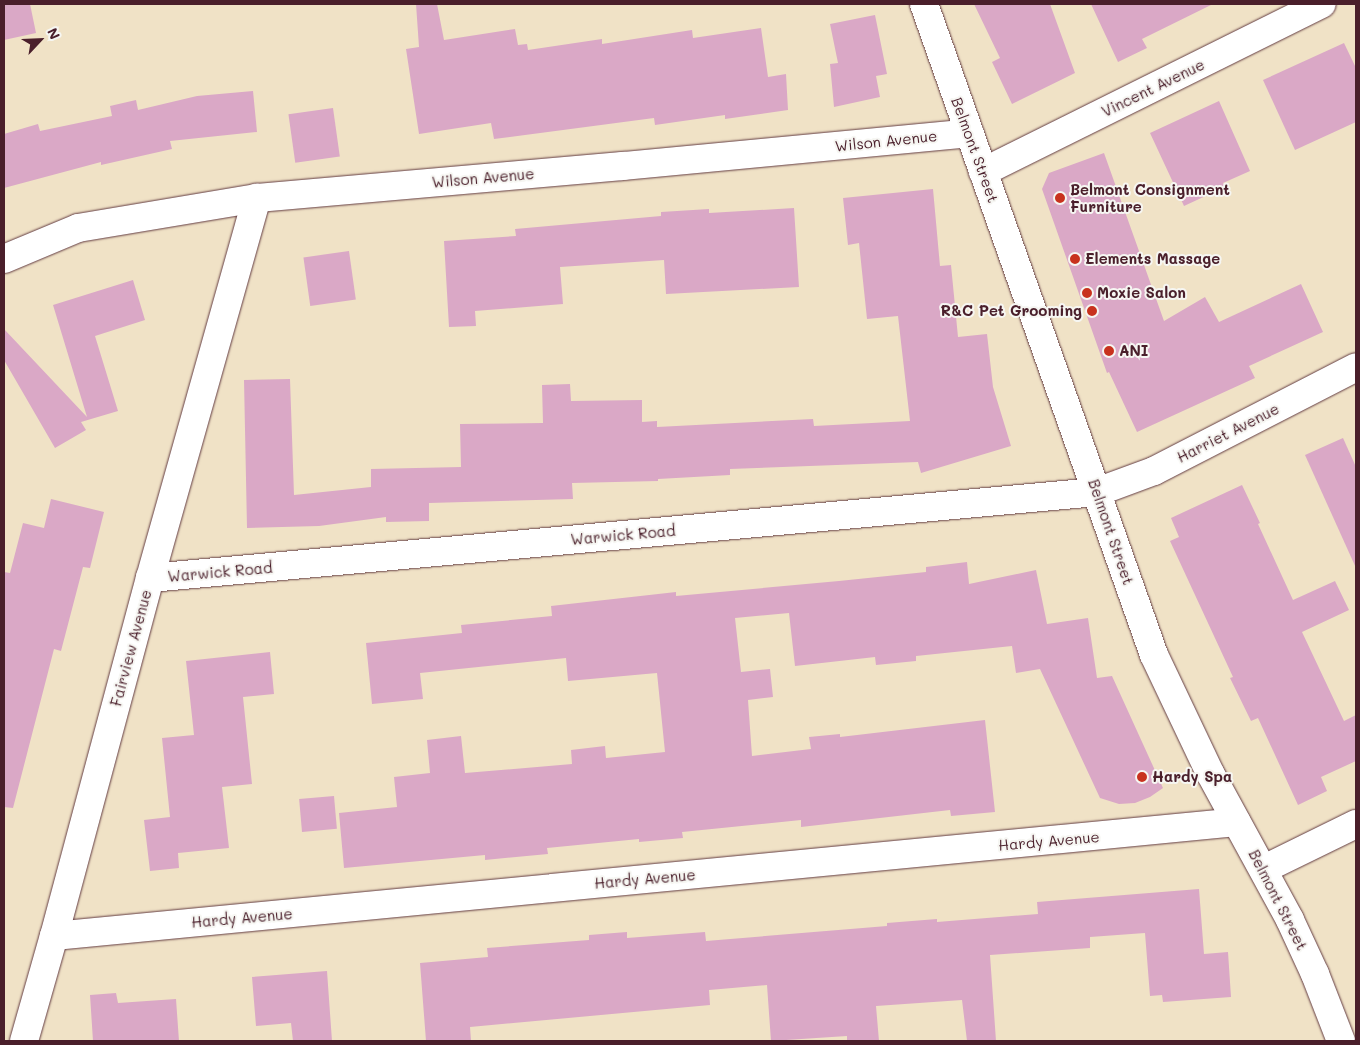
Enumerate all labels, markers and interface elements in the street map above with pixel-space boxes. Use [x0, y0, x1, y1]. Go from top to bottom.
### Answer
north arrow [15, 15, 65, 65]
text: N [43, 25, 65, 42]
street label: Vincent Avenue [1099, 55, 1207, 121]
street label: Belmont Street [948, 95, 1002, 205]
street label: Wilson Avenue [834, 127, 938, 155]
street label: Wilson Avenue [431, 165, 535, 191]
place label: Belmont Consignment Furniture [1070, 180, 1230, 215]
marker: Belmont Consignment Furniture [1054, 192, 1066, 204]
place label: Elements Massage [1085, 250, 1220, 268]
marker: Elements Massage [1069, 253, 1081, 265]
place label: Moxie Salon [1097, 284, 1186, 302]
marker: Moxie Salon [1081, 287, 1093, 299]
place label: R&C Pet Grooming [941, 302, 1082, 320]
marker: R&C Pet Grooming [1086, 305, 1098, 317]
place label: ANI [1119, 342, 1148, 360]
marker: ANI [1103, 345, 1115, 357]
street label: Harriet Avenue [1174, 399, 1282, 467]
street label: Belmont Street [1084, 477, 1138, 587]
street label: Warwick Road [570, 521, 676, 549]
street label: Warwick Road [167, 558, 273, 586]
street label: Fairview Avenue [107, 588, 155, 708]
place label: Hardy Spa [1152, 768, 1232, 786]
marker: Hardy Spa [1136, 771, 1148, 783]
street label: Hardy Avenue [998, 828, 1100, 854]
street label: Belmont Street [1245, 847, 1311, 953]
street label: Hardy Avenue [594, 866, 696, 892]
street label: Hardy Avenue [191, 905, 293, 931]

